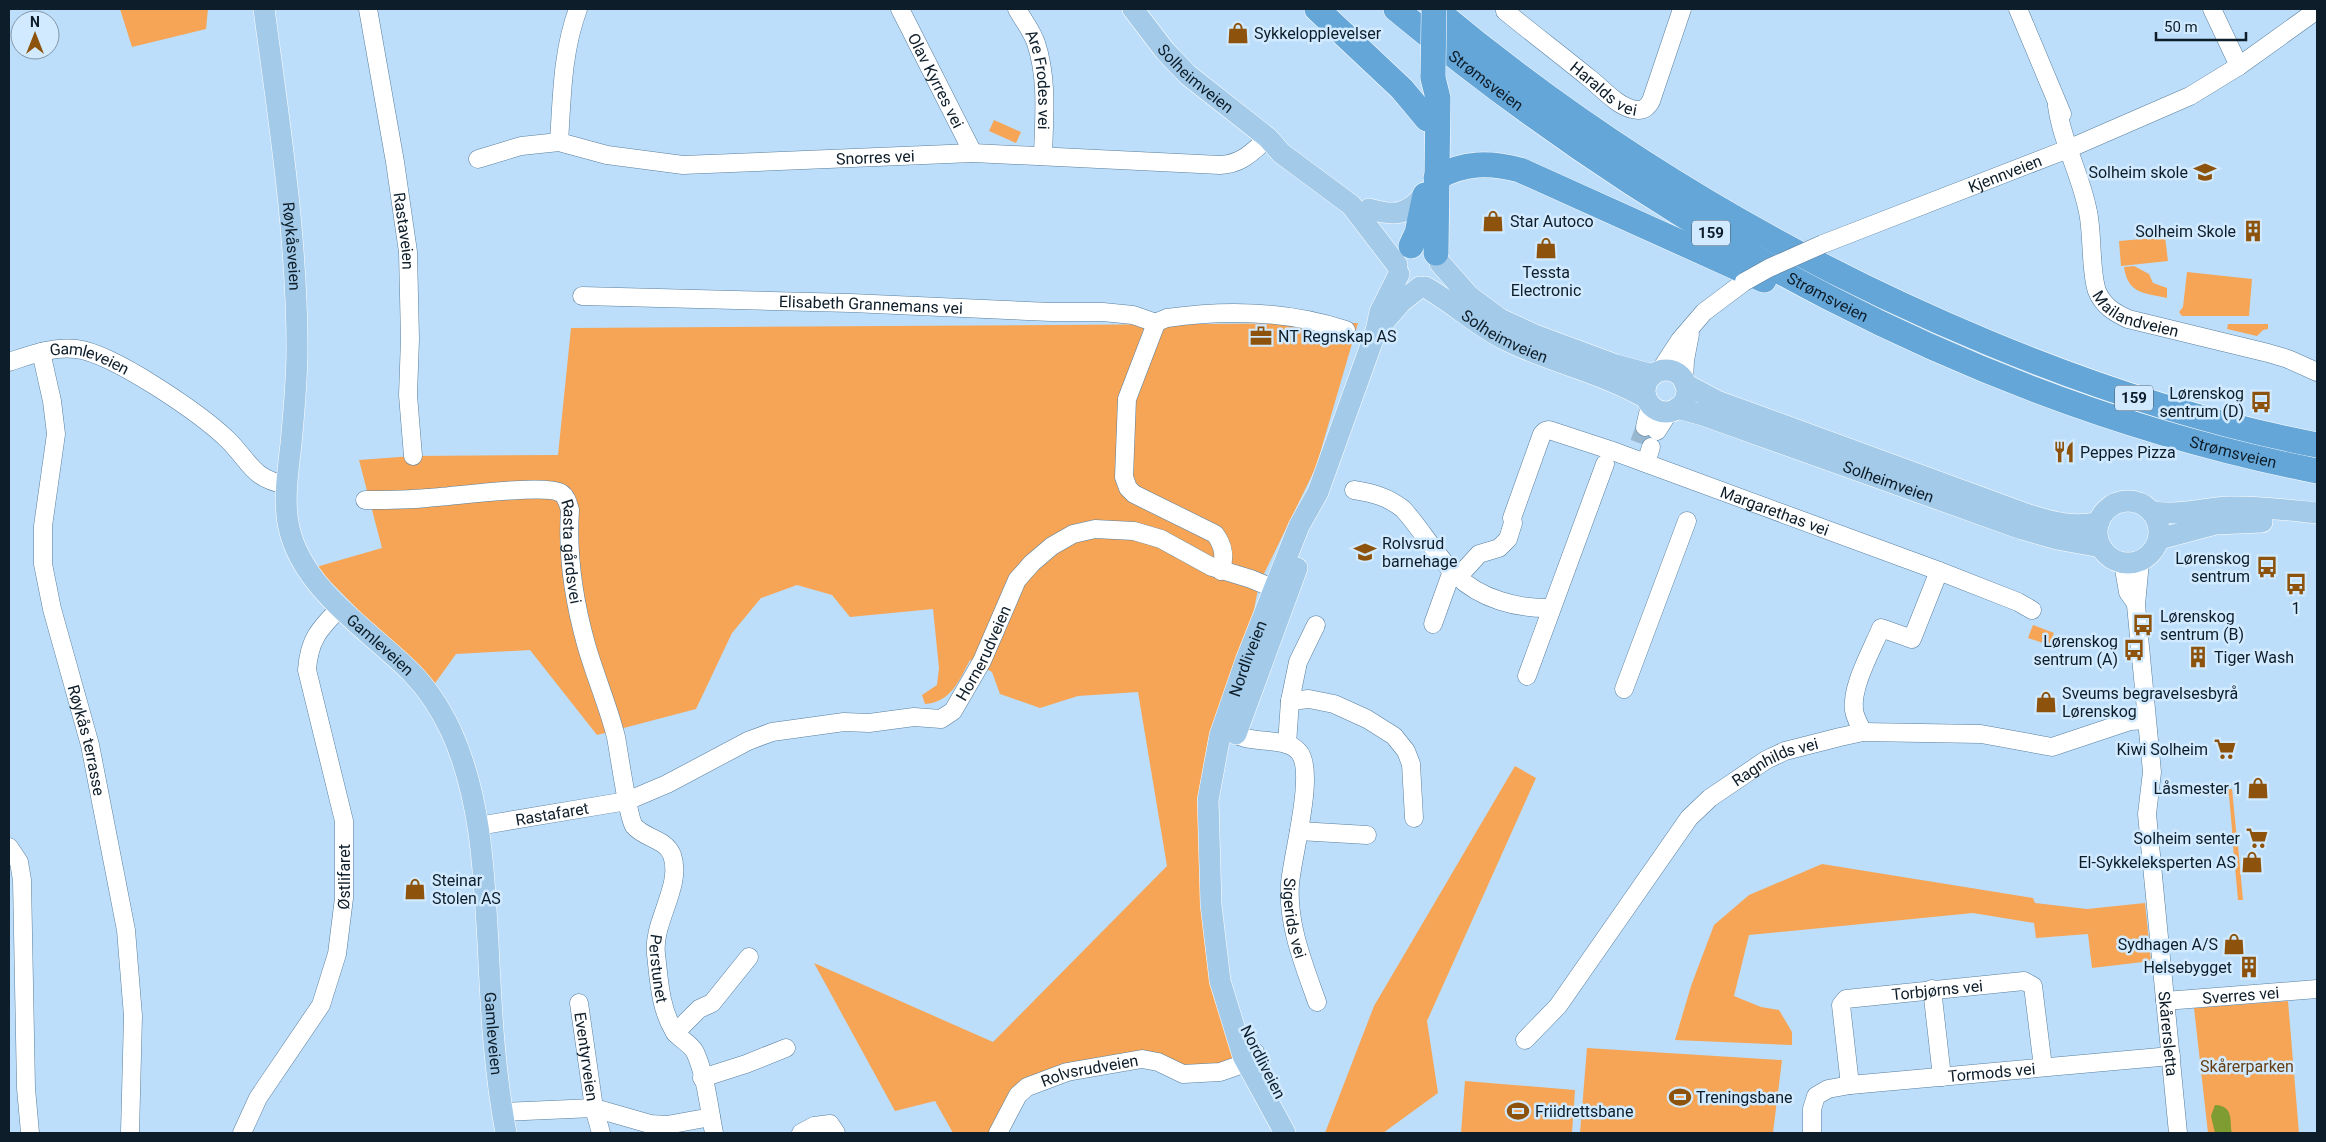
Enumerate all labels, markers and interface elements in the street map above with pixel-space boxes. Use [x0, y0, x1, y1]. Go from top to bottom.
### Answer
north arrow [10, 10, 60, 60]
scale bar [2156, 10, 2246, 42]
text: N [30, 14, 40, 30]
text: 50 m [2164, 18, 2198, 36]
shop icon: Sykkelopplevelser [1225, 20, 1251, 46]
place label: Sykkelopplevelser [1254, 24, 1382, 43]
street label: Are Frodes vei [1022, 26, 1054, 130]
street label: Olav Kyrres vei [904, 30, 968, 131]
street label: Solheimveien [1154, 40, 1237, 117]
street label: Strømsveien [1445, 46, 1527, 115]
street label: Haralds vei [1567, 57, 1638, 119]
street label: Snorres vei [835, 146, 915, 168]
street label: Kjennveien [1965, 151, 2044, 196]
school or university icon: Solheim skole [2192, 159, 2218, 185]
place label: Solheim skole [2088, 163, 2188, 182]
street label: Rastaveien [390, 191, 418, 270]
street label: Røykåsveien [279, 201, 305, 291]
shop icon: Star Autoco [1480, 208, 1506, 234]
place label: Star Autoco [1510, 212, 1594, 231]
building icon: Solheim Skole [2240, 218, 2266, 244]
road number: 159 [1692, 220, 1730, 246]
place label: Solheim Skole [2135, 222, 2236, 241]
shop icon: Tessta Electronic [1533, 235, 1559, 261]
place label: Tessta Electronic [1511, 263, 1581, 300]
street label: Strømsveien [1784, 268, 1872, 326]
street label: Mailandveien [2089, 287, 2181, 341]
street label: Elisabeth Grannemans vei [779, 292, 963, 318]
street label: Solheimveien [1458, 305, 1550, 366]
office icon: NT Regnskap AS [1248, 323, 1274, 349]
place label: NT Regnskap AS [1278, 327, 1397, 346]
street label: Gamleveien [48, 339, 133, 378]
place label: Lørenskog sentrum (D) [2159, 384, 2244, 421]
road number: 159 [2115, 386, 2153, 410]
bus stop icon: Lørenskog sentrum (D) [2248, 389, 2274, 415]
street label: Strømsveien [2188, 432, 2278, 472]
restaurant icon: Peppes Pizza [2051, 439, 2077, 465]
place label: Peppes Pizza [2080, 443, 2176, 462]
street label: Solheimveien [1841, 456, 1937, 506]
street label: Margarethas vei [1718, 482, 1832, 539]
street label: Rasta gårdsvei [558, 497, 586, 605]
place label: Rolvsrud barnehage [1382, 534, 1457, 571]
school or university icon: Rolvsrud barnehage [1352, 539, 1378, 565]
place label: Lørenskog sentrum [2175, 549, 2250, 586]
bus stop icon: Lørenskog sentrum [2254, 554, 2280, 580]
bus stop icon: 1 [2283, 571, 2309, 597]
place label: 1 [2292, 599, 2301, 618]
street label: Hornerudveien [952, 602, 1014, 704]
place label: Lørenskog sentrum (B) [2160, 607, 2244, 644]
street label: Gamleveien [343, 610, 418, 679]
bus stop icon: Lørenskog sentrum (B) [2130, 612, 2156, 638]
street label: Nordliveien [1225, 618, 1270, 699]
place label: Lørenskog sentrum (A) [2033, 632, 2118, 669]
bus stop icon: Lørenskog sentrum (A) [2121, 637, 2147, 663]
building icon: Tiger Wash [2185, 644, 2211, 670]
place label: Tiger Wash [2214, 648, 2294, 667]
street label: Røykås terrasse [64, 682, 109, 797]
place label: Sveums begravelsesbyrå Lørenskog [2062, 684, 2238, 721]
shop icon: Sveums begravelsesbyrå Lørenskog [2033, 689, 2059, 715]
street label: Ragnhilds vei [1728, 733, 1820, 790]
supermarket icon: Kiwi Solheim [2212, 736, 2238, 762]
place label: Kiwi Solheim [2116, 740, 2208, 759]
shop icon: Låsmester 1 [2245, 775, 2271, 801]
place label: Låsmester 1 [2154, 779, 2242, 798]
street label: Rastafaret [514, 798, 590, 829]
supermarket icon: Solheim senter [2244, 825, 2270, 851]
place label: Solheim senter [2134, 829, 2241, 848]
street label: Østlifaret [333, 844, 354, 911]
shop icon: El-Sykkeleksperten AS [2239, 849, 2265, 875]
place label: El-Sykkeleksperten AS [2078, 853, 2236, 872]
place label: Steinar Stolen AS [432, 871, 501, 908]
shop icon: Steinar Stolen AS [402, 876, 428, 902]
street label: Sigerids vei [1280, 877, 1311, 961]
shop icon: Sydhagen A/S [2221, 931, 2247, 957]
street label: Perstunet [646, 933, 672, 1005]
place label: Sydhagen A/S [2118, 935, 2218, 954]
building icon: Helsebygget [2236, 954, 2262, 980]
place label: Helsebygget [2143, 958, 2232, 977]
street label: Torbjørns vei [1891, 976, 1984, 1004]
street label: Sverres vei [2202, 983, 2280, 1008]
street label: Skårersletta [2155, 990, 2182, 1077]
street label: Gamleveien [481, 991, 507, 1076]
street label: Eventyrveien [571, 1011, 602, 1102]
street label: Nordliveien [1236, 1022, 1290, 1102]
street label: Rolvsrudveien [1038, 1050, 1140, 1091]
park label: Skårerparken [2200, 1057, 2294, 1076]
street label: Tormods vei [1947, 1059, 2036, 1086]
sports icon: Treningsbane [1667, 1084, 1693, 1110]
place label: Treningsbane [1696, 1088, 1793, 1107]
sports icon: Friidrettsbane [1505, 1098, 1531, 1124]
place label: Friidrettsbane [1535, 1102, 1633, 1121]

